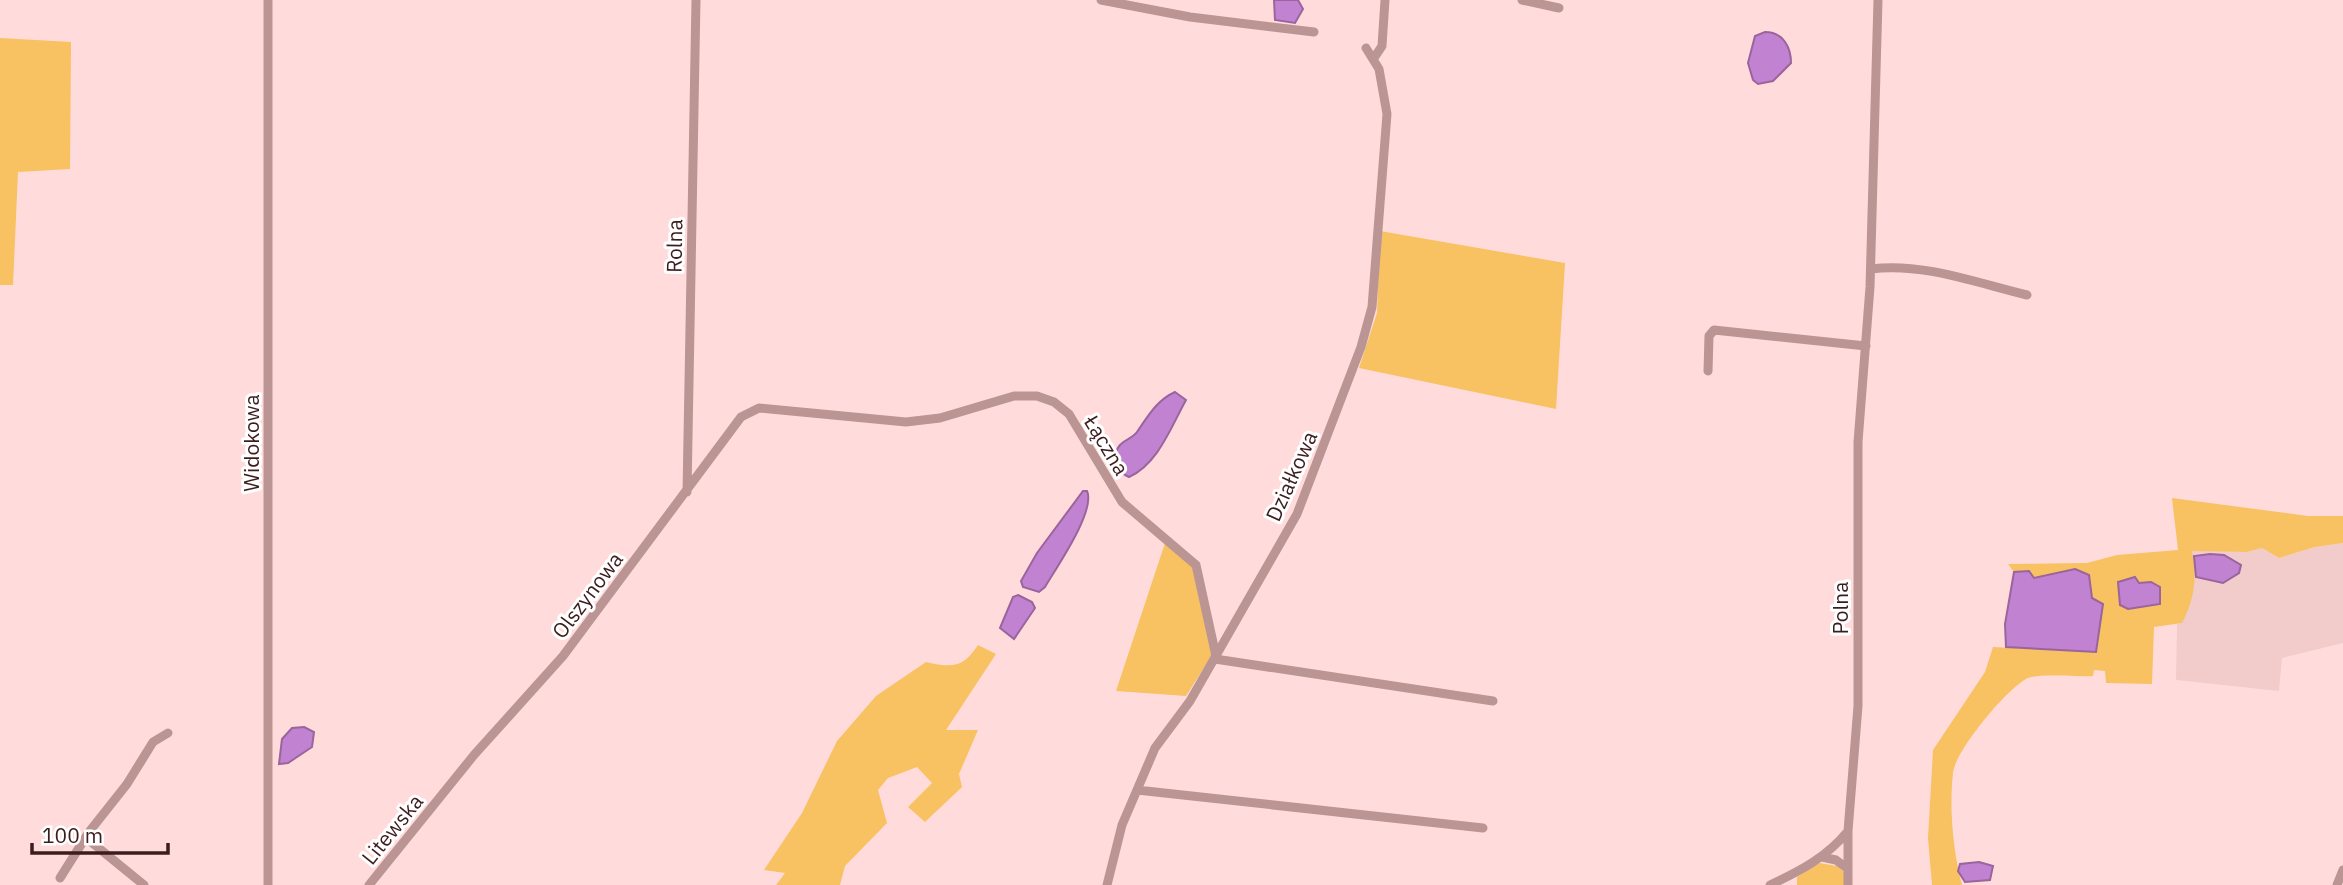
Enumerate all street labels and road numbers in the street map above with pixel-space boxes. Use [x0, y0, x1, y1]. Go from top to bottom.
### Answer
street label: Rolna [660, 219, 688, 273]
street label: Widokowa [237, 394, 265, 492]
street label: Łączna [1078, 409, 1136, 480]
street label: Działkowa [1259, 427, 1323, 525]
street label: Olszynowa [545, 546, 629, 644]
street label: Polna [1826, 582, 1854, 634]
street label: Litewska [355, 788, 429, 870]

